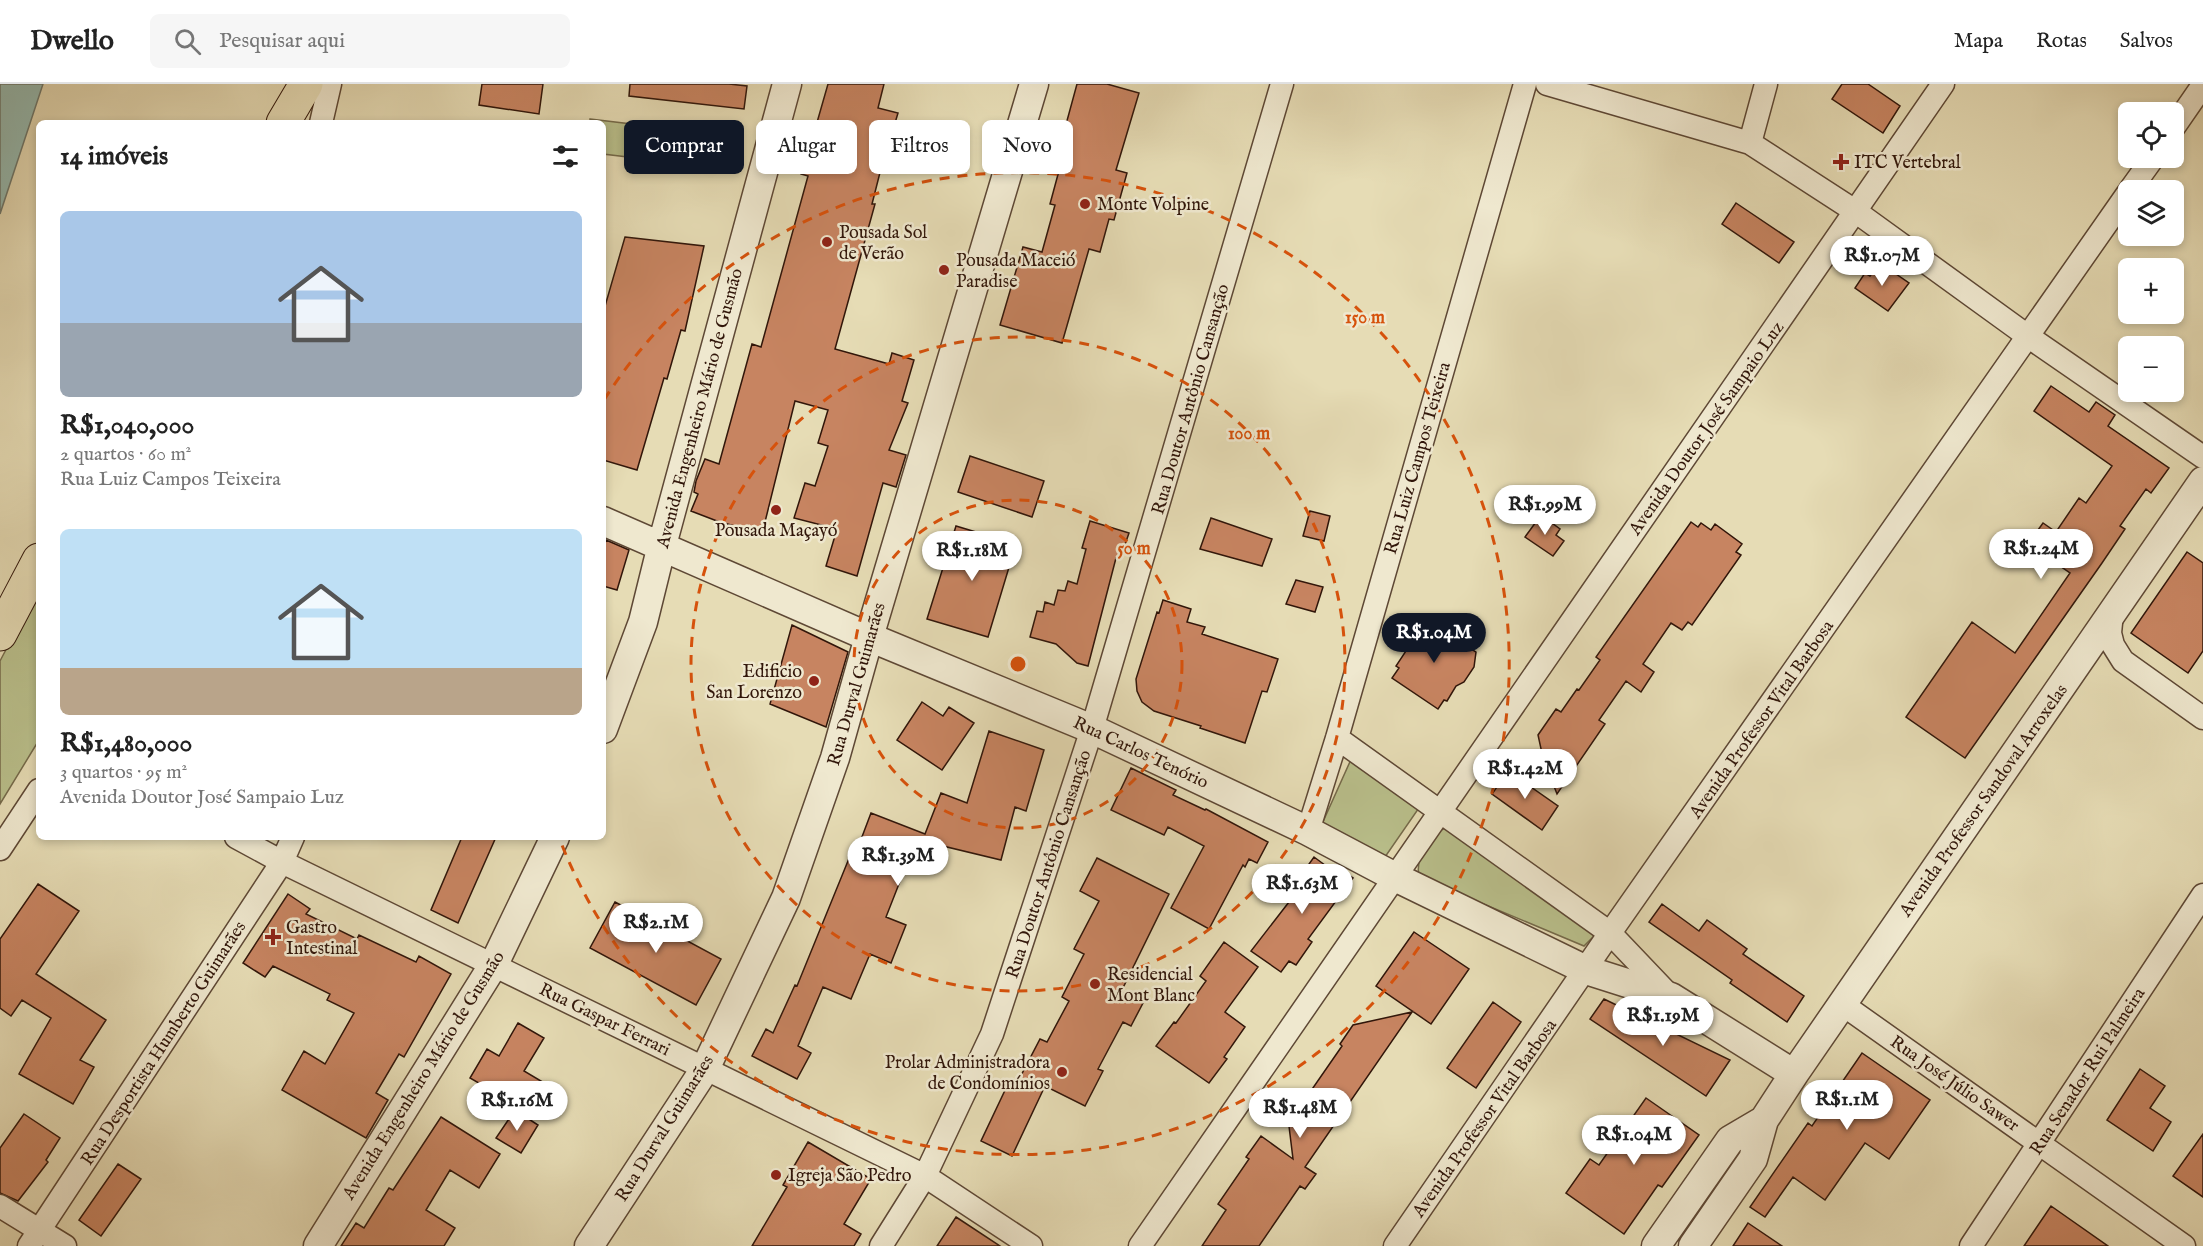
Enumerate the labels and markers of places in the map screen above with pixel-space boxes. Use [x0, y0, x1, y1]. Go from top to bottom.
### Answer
place label: ITC Vertebral [1854, 152, 1961, 175]
marker: ITC Vertebral [1832, 153, 1850, 171]
place label: Monte Volpine [1097, 194, 1209, 217]
marker: Monte Volpine [1078, 197, 1092, 211]
place label: Pousada Sol de Verão [839, 222, 927, 266]
marker: Pousada Sol de Verão [820, 235, 834, 249]
pin: R$1.07M [1827, 236, 1937, 287]
place label: Pousada Maceió Paradise [956, 250, 1076, 294]
marker: Pousada Maceió Paradise [937, 263, 951, 277]
pin: R$1.99M [1490, 485, 1600, 536]
marker: Pousada Maçayó [769, 503, 783, 517]
place label: Pousada Maçayó [715, 520, 838, 543]
pin: R$1.24M [1986, 529, 2096, 580]
pin: R$1.18M [917, 531, 1027, 582]
pin: R$1.04M [1379, 613, 1489, 664]
centre of rings [1008, 654, 1028, 674]
place label: Edificio San Lorenzo [706, 661, 802, 705]
marker: Edificio San Lorenzo [807, 674, 821, 688]
pin: R$1.42M [1470, 749, 1580, 800]
pin: R$1.39M [843, 836, 953, 887]
pin: R$1.63M [1247, 864, 1357, 915]
pin: R$2.1M [607, 903, 705, 954]
place label: Gastro Intestinal [286, 917, 357, 961]
marker: Gastro Intestinal [264, 928, 282, 946]
place label: Residencial Mont Blanc [1107, 964, 1195, 1008]
marker: Residencial Mont Blanc [1088, 977, 1102, 991]
pin: R$1.19M [1608, 996, 1718, 1047]
place label: Prolar Administradora de Condomínios [885, 1052, 1050, 1096]
marker: Prolar Administradora de Condomínios [1055, 1065, 1069, 1079]
pin: R$1.1M [1798, 1080, 1896, 1131]
pin: R$1.16M [462, 1081, 572, 1132]
pin: R$1.48M [1245, 1088, 1355, 1139]
pin: R$1.04M [1579, 1115, 1689, 1166]
place label: Igreja São Pedro [788, 1165, 912, 1188]
marker: Igreja São Pedro [769, 1168, 783, 1182]

